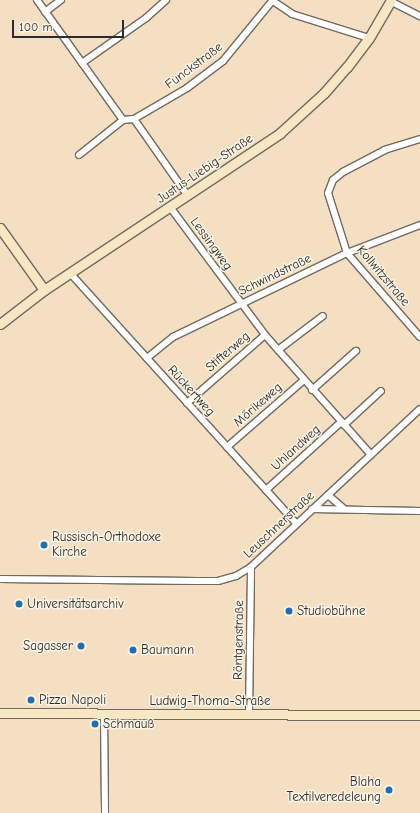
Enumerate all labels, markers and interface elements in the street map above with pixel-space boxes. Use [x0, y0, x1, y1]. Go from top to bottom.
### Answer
scale bar [14, 12, 126, 38]
text: 100 m [19, 20, 52, 34]
street label: Funckstraße [162, 39, 226, 93]
street label: Justus-Liebig-Straße [154, 131, 256, 207]
street label: Lessingweg [187, 215, 235, 273]
street label: Kollwitzstraße [353, 243, 413, 309]
street label: Schwindstraße [236, 251, 314, 299]
street label: Stifterweg [203, 329, 253, 375]
street label: Rückertweg [164, 362, 218, 420]
street label: Mörikeweg [230, 380, 286, 430]
street label: Uhlandweg [268, 422, 324, 474]
street label: Leuschnerstraße [240, 488, 318, 562]
place label: Russisch-Orthodoxe Kirche [52, 530, 161, 561]
marker: Russisch-Orthodoxe Kirche [39, 540, 49, 550]
place label: Universitätsarchiv [27, 596, 124, 612]
marker: Universitätsarchiv [14, 599, 24, 609]
street label: Röntgenstraße [231, 600, 247, 680]
place label: Studiobühne [297, 603, 366, 619]
marker: Studiobühne [284, 606, 294, 616]
place label: Sagasser [23, 638, 73, 654]
marker: Sagasser [76, 641, 86, 651]
place label: Baumann [141, 642, 194, 658]
marker: Baumann [128, 645, 138, 655]
place label: Pizza Napoli [39, 692, 106, 708]
street label: Ludwig-Thoma-Straße [149, 693, 271, 709]
marker: Pizza Napoli [26, 695, 36, 705]
place label: Schmauß [103, 716, 154, 732]
marker: Schmauß [90, 719, 100, 729]
place label: Blaha Textilveredeleung [286, 775, 381, 806]
marker: Blaha Textilveredeleung [384, 785, 394, 795]

